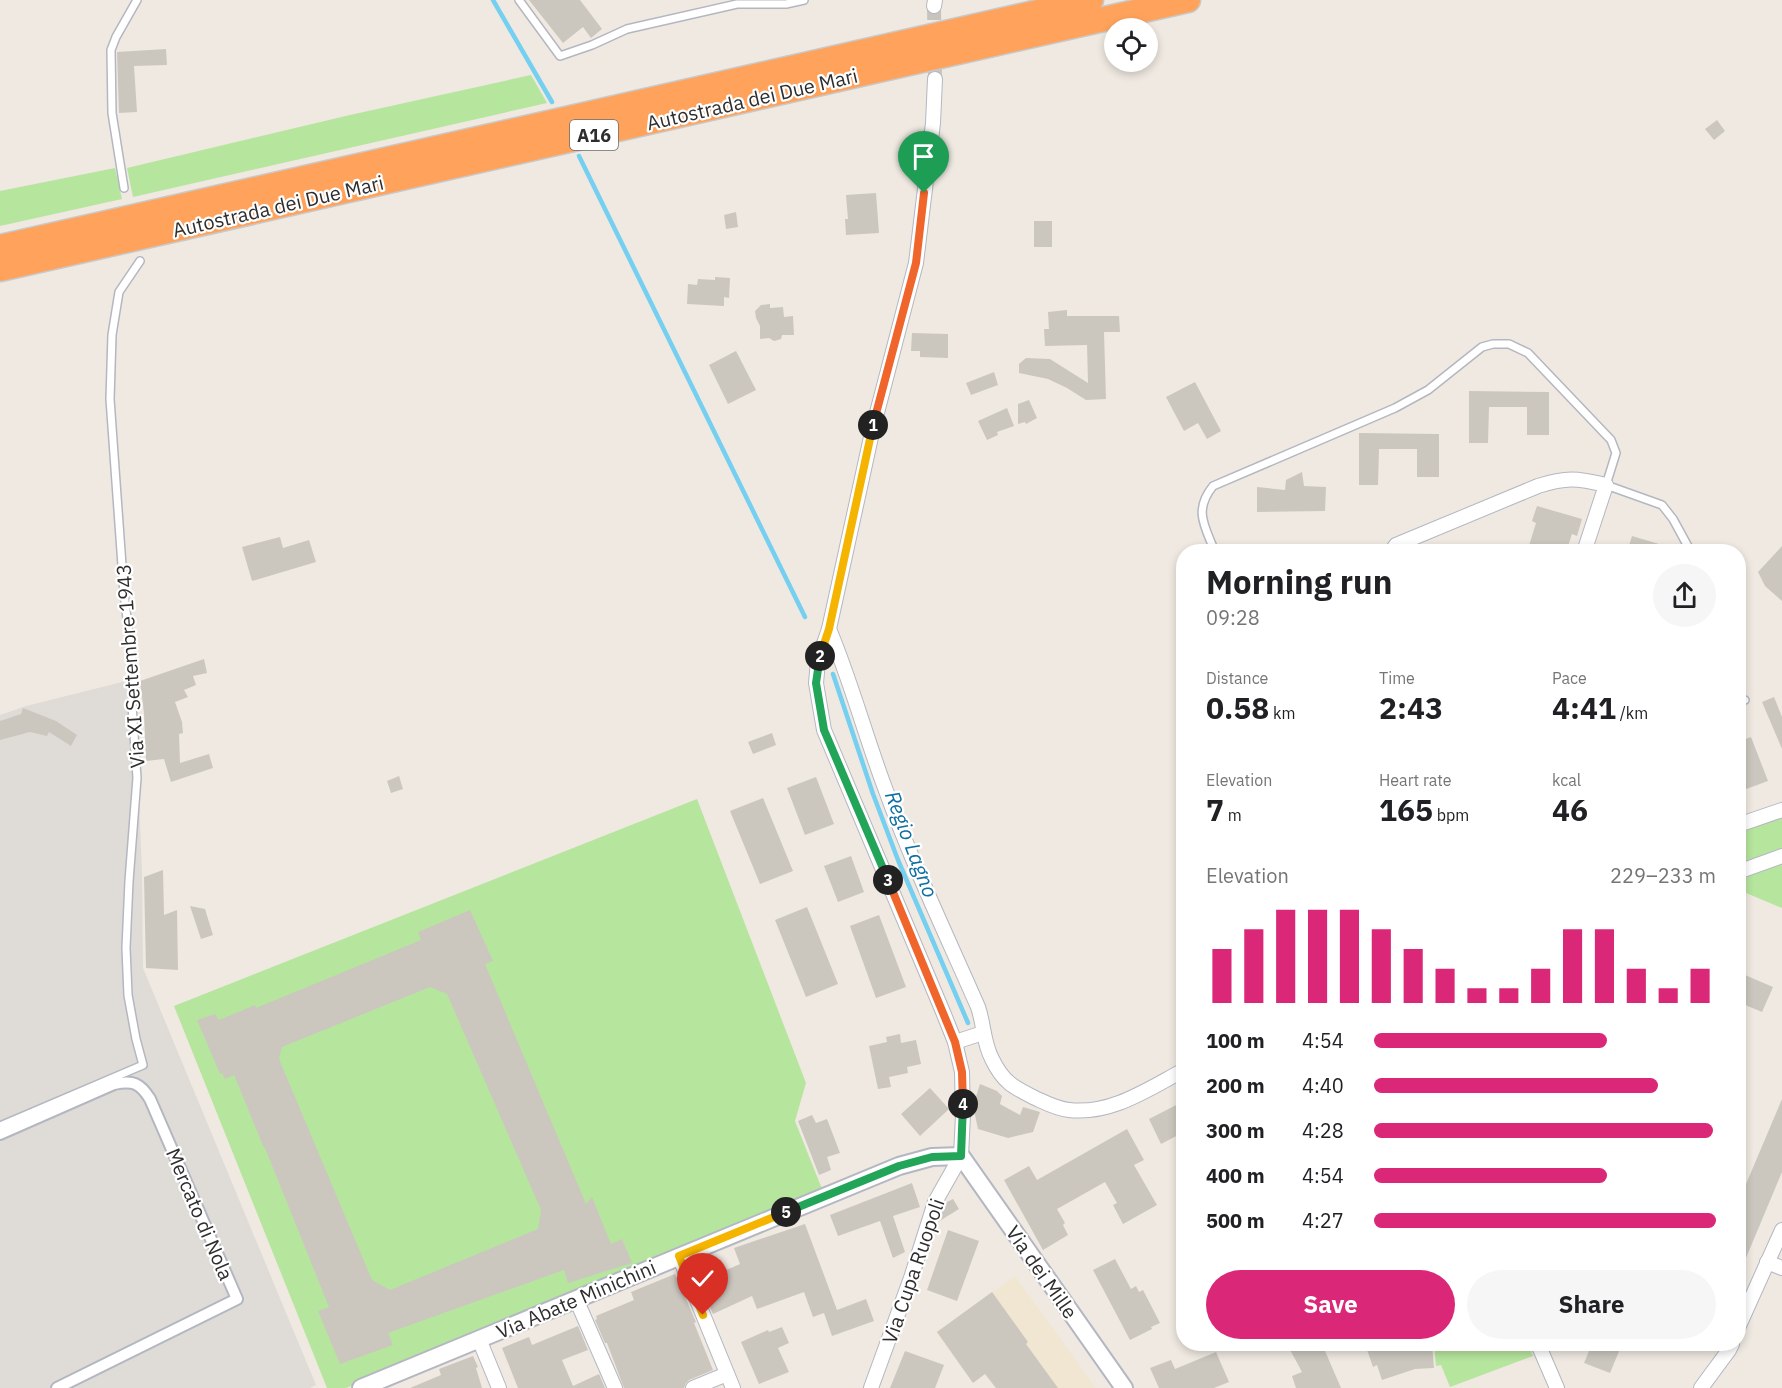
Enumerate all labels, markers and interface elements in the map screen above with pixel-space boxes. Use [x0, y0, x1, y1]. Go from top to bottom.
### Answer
map controls [1104, 18, 1158, 72]
button: locate [1104, 18, 1158, 72]
street label: Autostrada dei Due Mari [644, 62, 860, 136]
road number: A16 [570, 120, 618, 150]
pin [898, 131, 949, 193]
icon: arrive [907, 140, 940, 173]
street label: Autostrada dei Due Mari [170, 169, 386, 243]
pin: 1 [858, 410, 888, 440]
text: 1 [868, 415, 878, 435]
text: Morning run [1206, 560, 1392, 603]
street label: Via XI Settembre 1943 [109, 563, 151, 769]
button: share [1653, 564, 1716, 627]
text: 09:28 [1206, 604, 1260, 631]
pin: 2 [805, 641, 835, 671]
text: 2 [815, 646, 825, 666]
text: Distance [1206, 668, 1268, 688]
text: Time [1379, 668, 1415, 688]
text: Pace [1552, 668, 1587, 688]
text: 0.58 [1206, 688, 1269, 727]
text: 2:43 [1379, 688, 1443, 727]
text: 4:41 [1552, 688, 1616, 727]
text: km [1269, 703, 1296, 723]
text: /km [1616, 703, 1648, 723]
text: Elevation [1206, 770, 1272, 790]
text: Heart rate [1379, 770, 1452, 790]
text: kcal [1552, 770, 1581, 790]
water label: Regio Lagno [879, 787, 945, 901]
text: 7 [1206, 790, 1224, 829]
text: 165 [1379, 790, 1433, 829]
text: 46 [1552, 790, 1588, 829]
text: m [1224, 805, 1242, 825]
text: bpm [1433, 805, 1469, 825]
text: Elevation [1206, 862, 1289, 889]
text: 229–233 m [1610, 862, 1716, 889]
pin: 3 [873, 865, 903, 895]
text: 3 [883, 870, 893, 890]
text: 100 m [1206, 1027, 1265, 1054]
text: 4:54 [1302, 1027, 1344, 1054]
text: 200 m [1206, 1072, 1265, 1099]
text: 4:40 [1302, 1072, 1344, 1099]
pin: 4 [948, 1089, 978, 1119]
text: 4 [958, 1094, 968, 1114]
text: 300 m [1206, 1117, 1265, 1144]
text: 4:28 [1302, 1117, 1344, 1144]
street label: Mercato di Nola [160, 1144, 240, 1284]
text: 400 m [1206, 1162, 1265, 1189]
text: 4:54 [1302, 1162, 1344, 1189]
street label: Via Cupa Ruopoli [875, 1195, 951, 1347]
pin: 5 [771, 1197, 801, 1227]
text: 5 [781, 1202, 791, 1222]
text: 500 m [1206, 1207, 1265, 1234]
text: 4:27 [1302, 1207, 1344, 1234]
street label: Via dei Mille [1000, 1220, 1084, 1324]
street label: Via Abate Minichini [492, 1253, 660, 1345]
pin [677, 1253, 728, 1315]
icon: check [686, 1262, 719, 1295]
button: Save [1206, 1270, 1455, 1339]
button: Share [1467, 1270, 1716, 1339]

